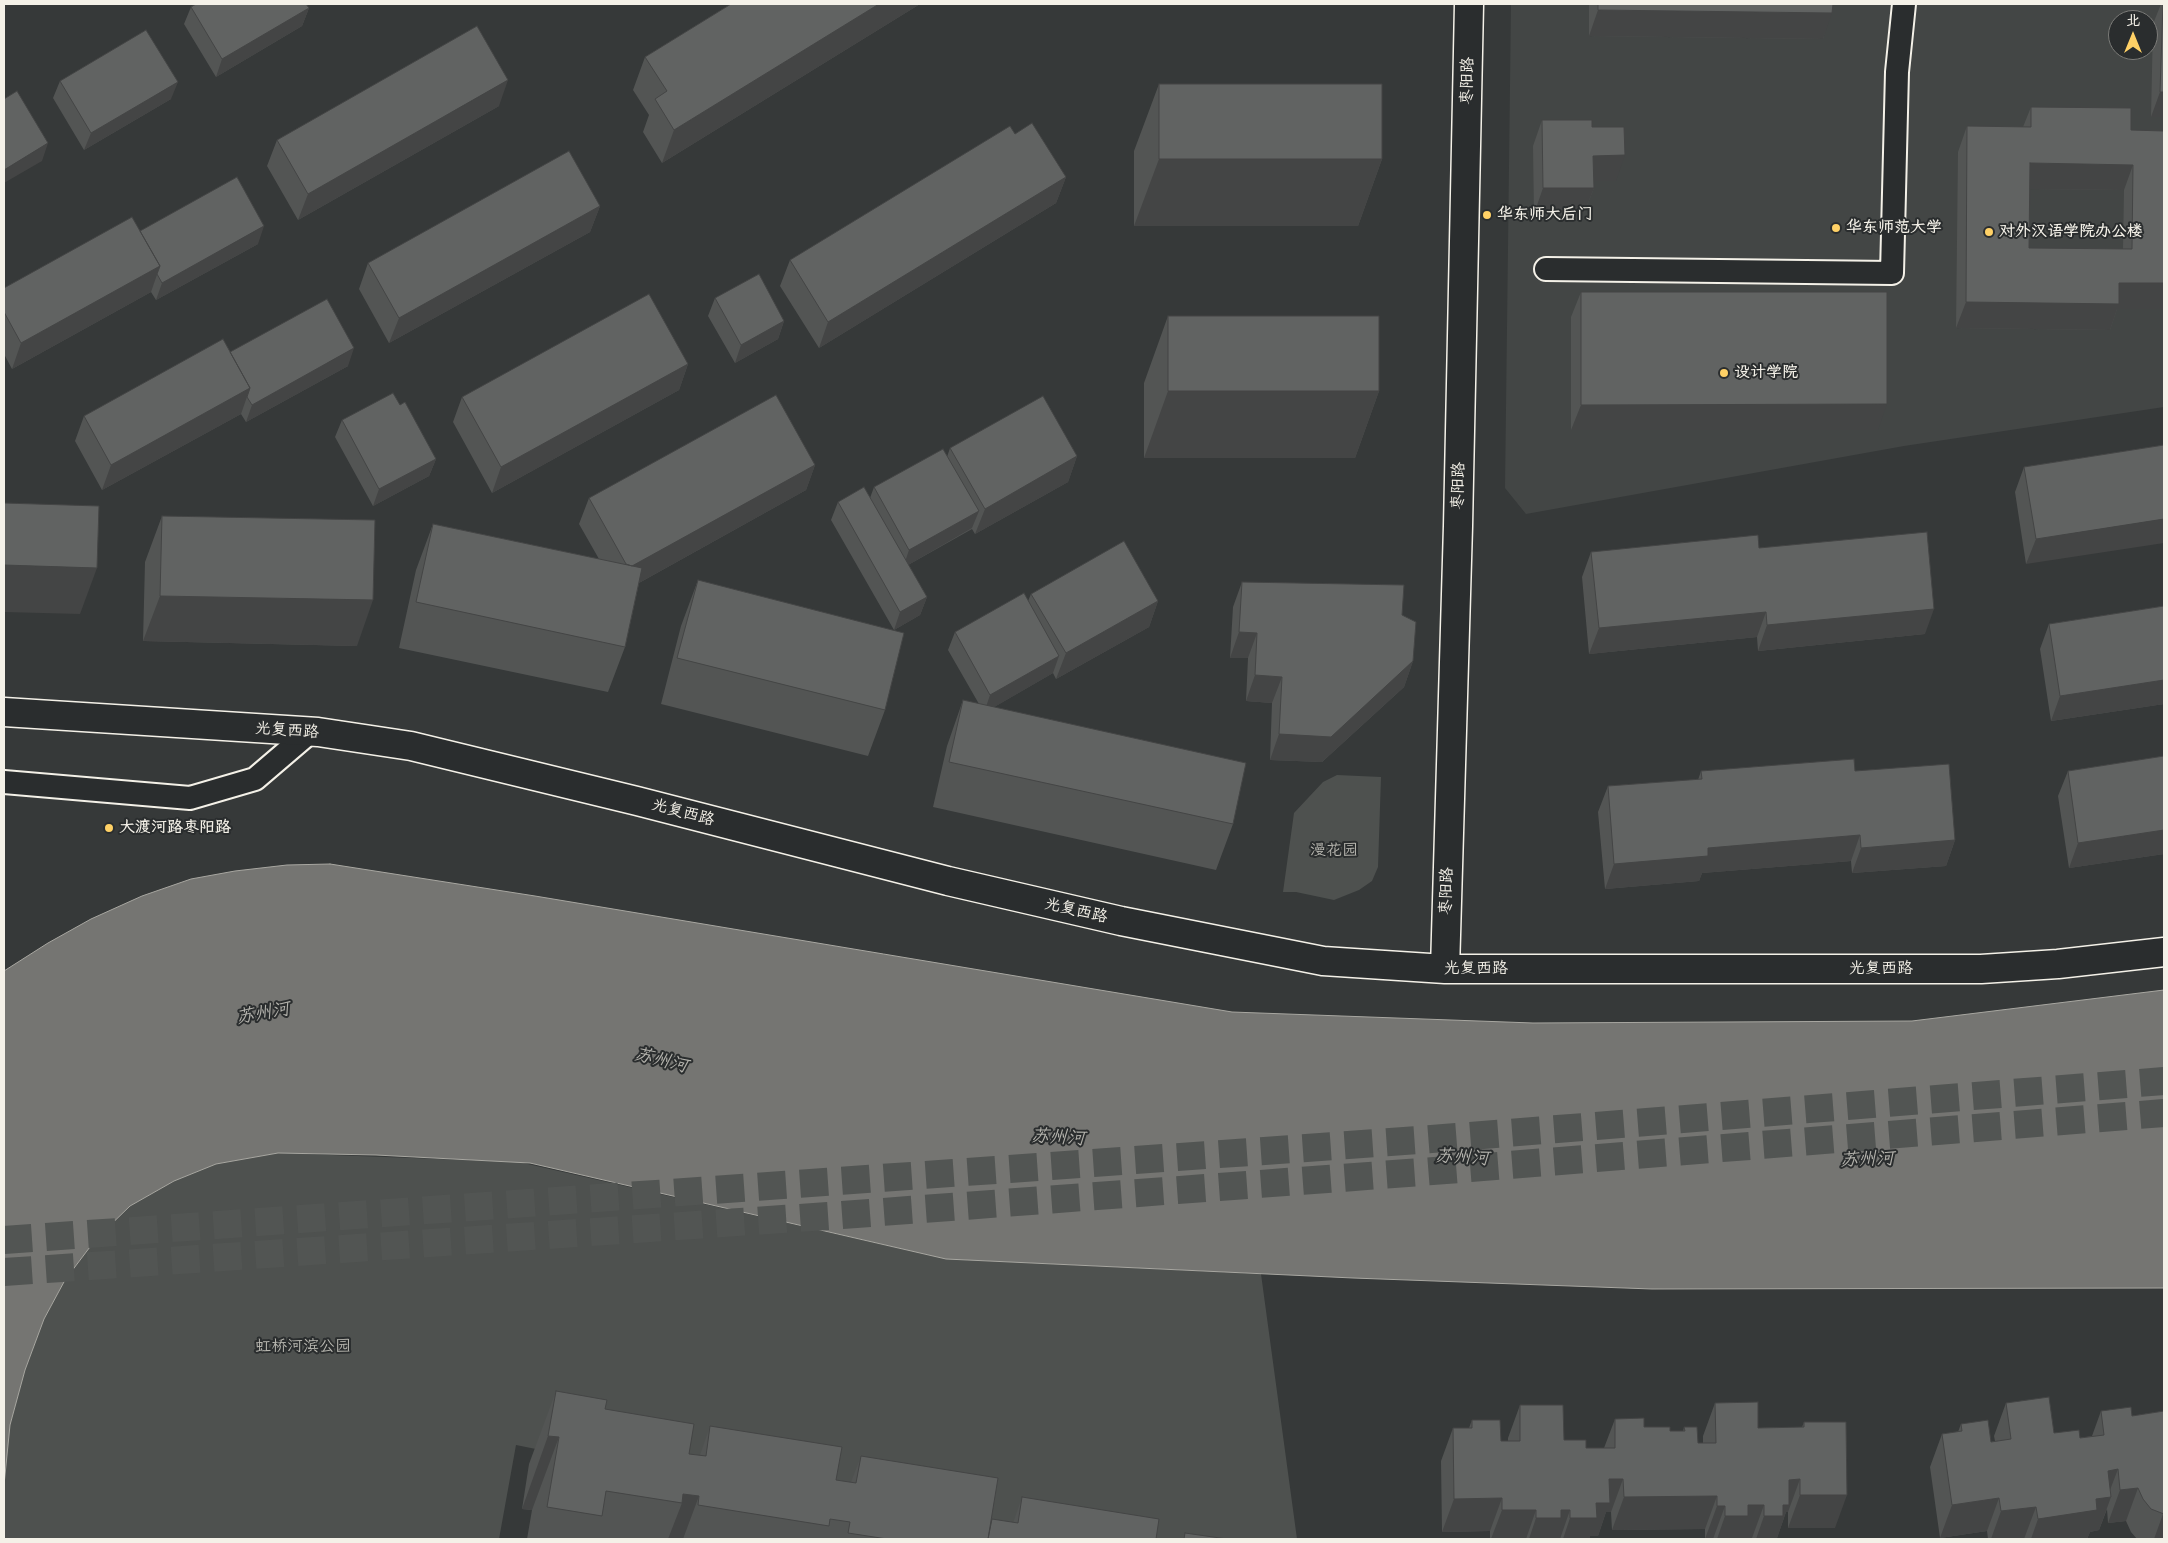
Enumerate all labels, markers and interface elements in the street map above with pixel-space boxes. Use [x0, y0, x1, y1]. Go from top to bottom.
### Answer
text: 北 [2126, 8, 2140, 33]
north arrow [2108, 10, 2158, 60]
street label: 枣阳路 [1458, 57, 1478, 105]
place label: 华东师大后门 [1497, 205, 1593, 225]
marker: 华东师大后门 [1481, 209, 1493, 221]
place label: 华东师范大学 [1846, 218, 1942, 238]
marker: 华东师范大学 [1830, 222, 1842, 234]
place label: 对外汉语学院办公楼 [1999, 222, 2143, 242]
marker: 对外汉语学院办公楼 [1983, 226, 1995, 238]
place label: 设计学院 [1734, 363, 1798, 383]
marker: 设计学院 [1718, 367, 1730, 379]
street label: 枣阳路 [1449, 462, 1469, 510]
street label: 光复西路 [254, 719, 320, 743]
street label: 光复西路 [650, 795, 716, 831]
place label: 大渡河路枣阳路 [119, 818, 231, 838]
marker: 大渡河路枣阳路 [103, 822, 115, 834]
park label: 漫花园 [1310, 841, 1358, 861]
street label: 枣阳路 [1437, 867, 1457, 915]
street label: 光复西路 [1043, 894, 1109, 928]
street label: 光复西路 [1444, 959, 1508, 979]
street label: 光复西路 [1849, 959, 1913, 979]
water label: 苏州河 [235, 999, 291, 1029]
water label: 苏州河 [632, 1044, 690, 1078]
water label: 苏州河 [1030, 1126, 1086, 1150]
water label: 苏州河 [1434, 1146, 1490, 1170]
water label: 苏州河 [1840, 1148, 1894, 1172]
park label: 虹桥河滨公园 [255, 1337, 351, 1357]

